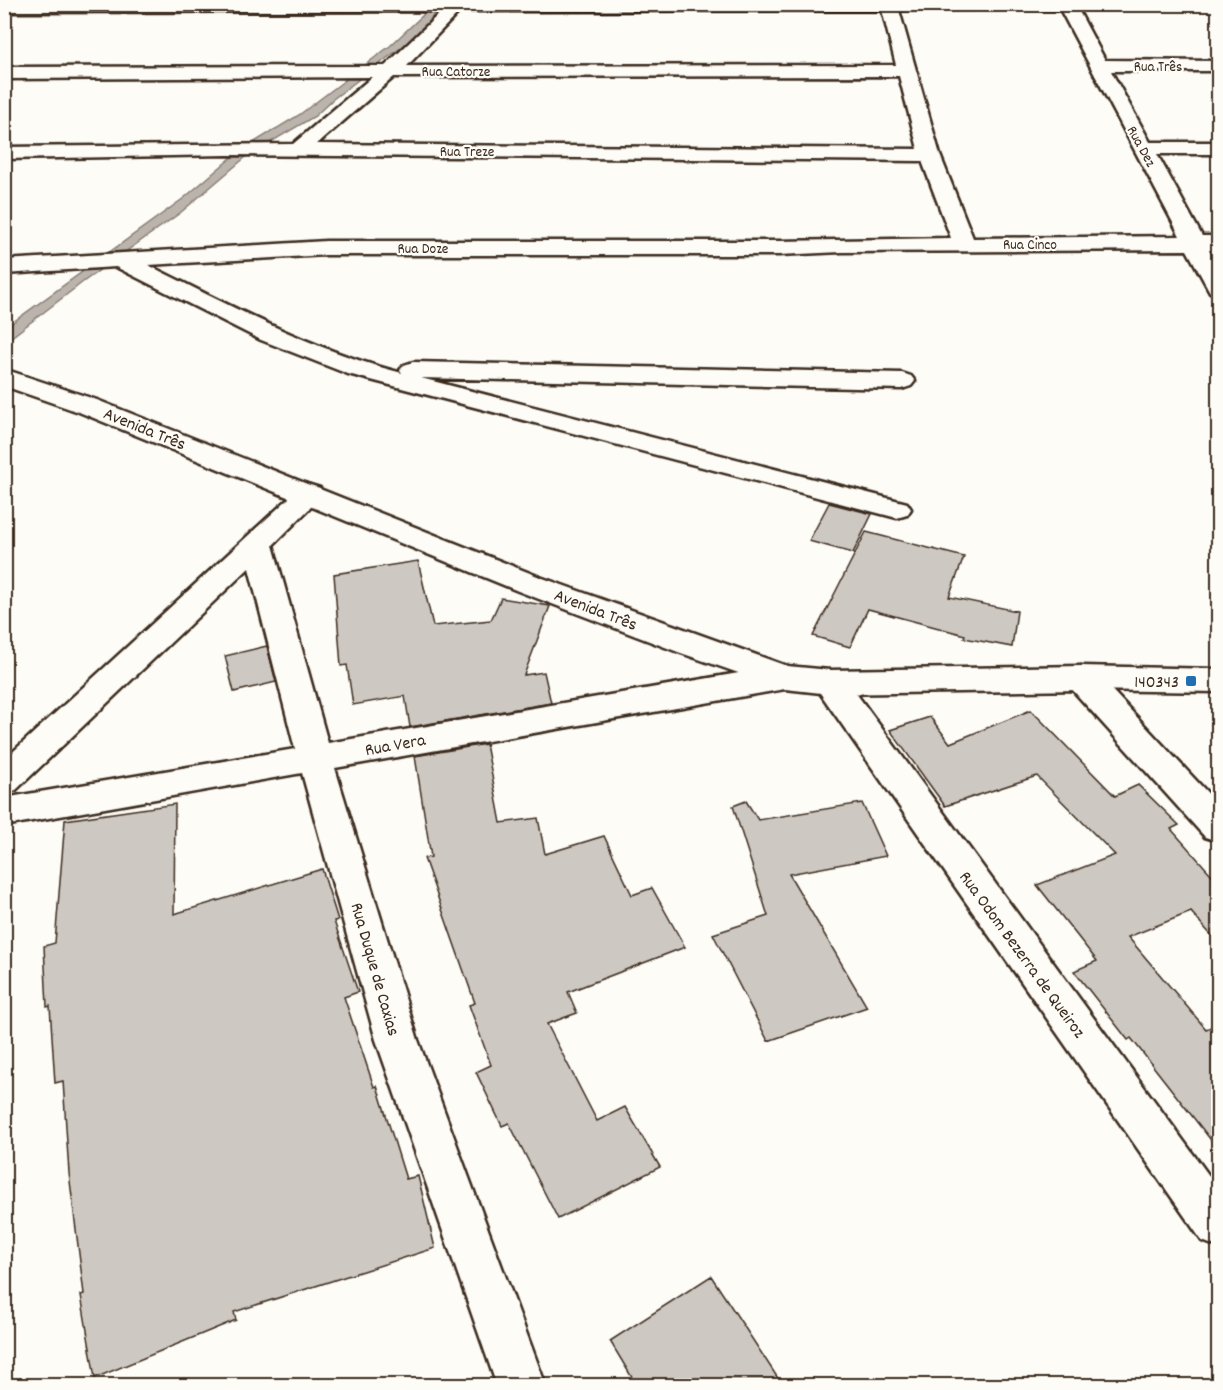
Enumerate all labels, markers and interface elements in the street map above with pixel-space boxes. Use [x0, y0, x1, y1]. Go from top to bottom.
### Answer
street label: Rua Três [1134, 57, 1182, 79]
street label: Rua Catorze [422, 62, 491, 84]
street label: Rua Dez [1120, 122, 1161, 172]
street label: Rua Treze [440, 142, 495, 164]
street label: Rua Cinco [1003, 235, 1057, 257]
street label: Rua Doze [398, 239, 449, 261]
street label: Avenida Três [99, 402, 189, 458]
street label: Avenida Três [550, 584, 640, 639]
place label: 140343 [1134, 671, 1179, 696]
marker: 140343 [1184, 674, 1198, 688]
street label: Rua Vera [363, 729, 428, 764]
street label: Rua Odom Bezerra de Queiroz [952, 867, 1090, 1044]
street label: Rua Duque de Caxias [343, 900, 405, 1039]

